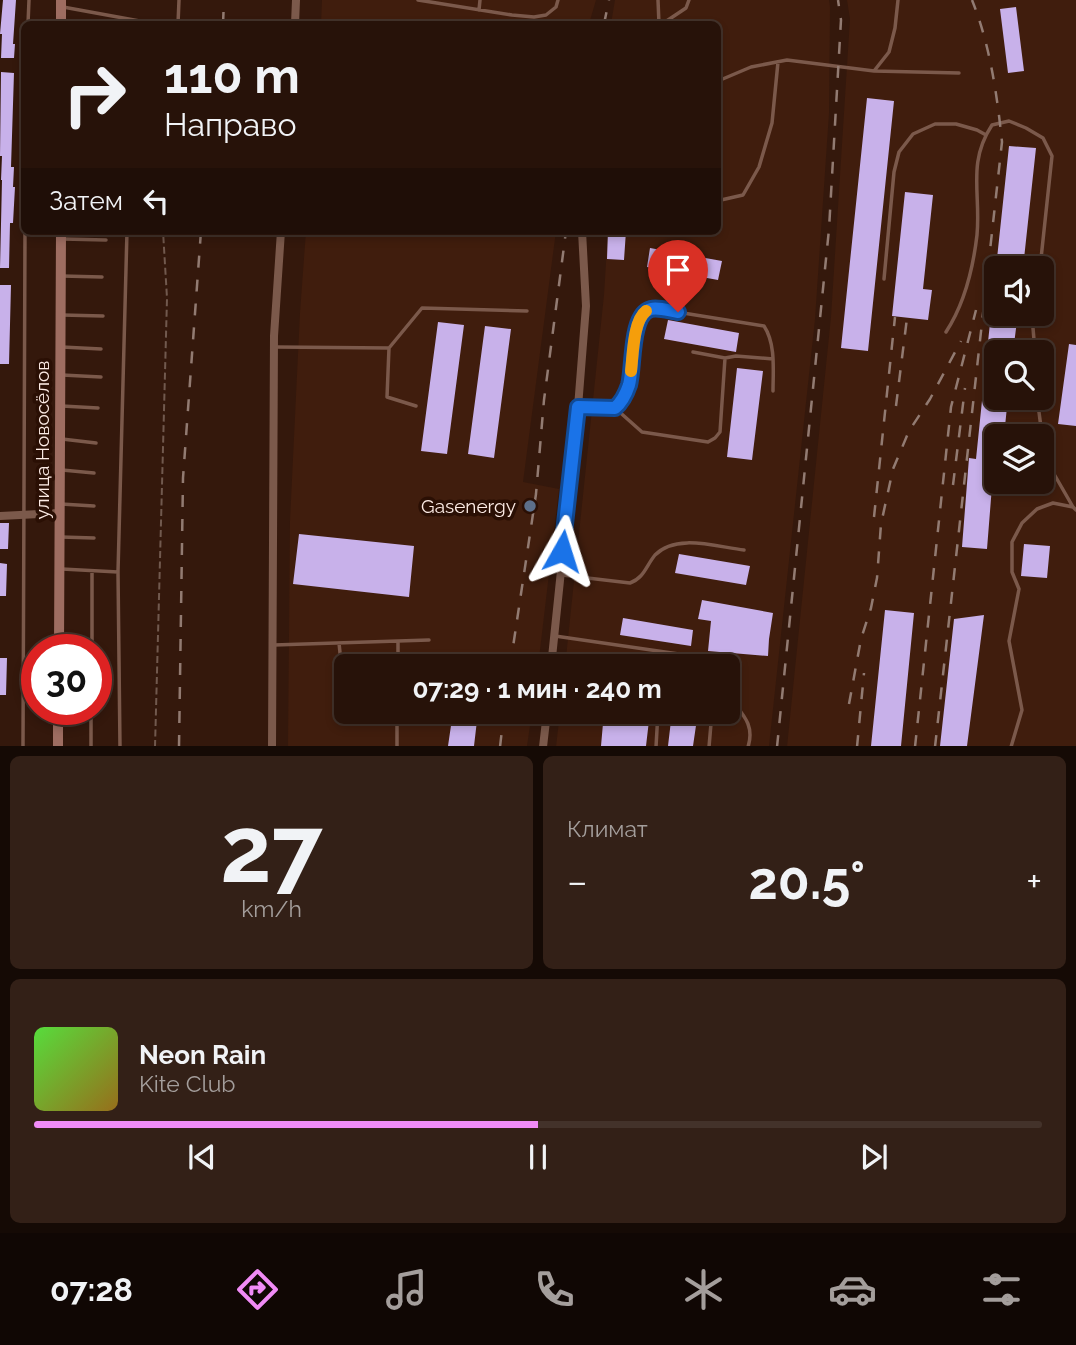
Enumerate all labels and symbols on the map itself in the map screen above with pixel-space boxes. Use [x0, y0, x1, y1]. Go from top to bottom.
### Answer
pin [648, 240, 708, 312]
street label: улица Новосёлов [31, 360, 53, 520]
place label: Gasenergy [421, 495, 516, 517]
marker: Gasenergy [522, 498, 538, 514]
position arrow [525, 514, 599, 588]
speed limit sign: 30 [21, 634, 112, 725]

